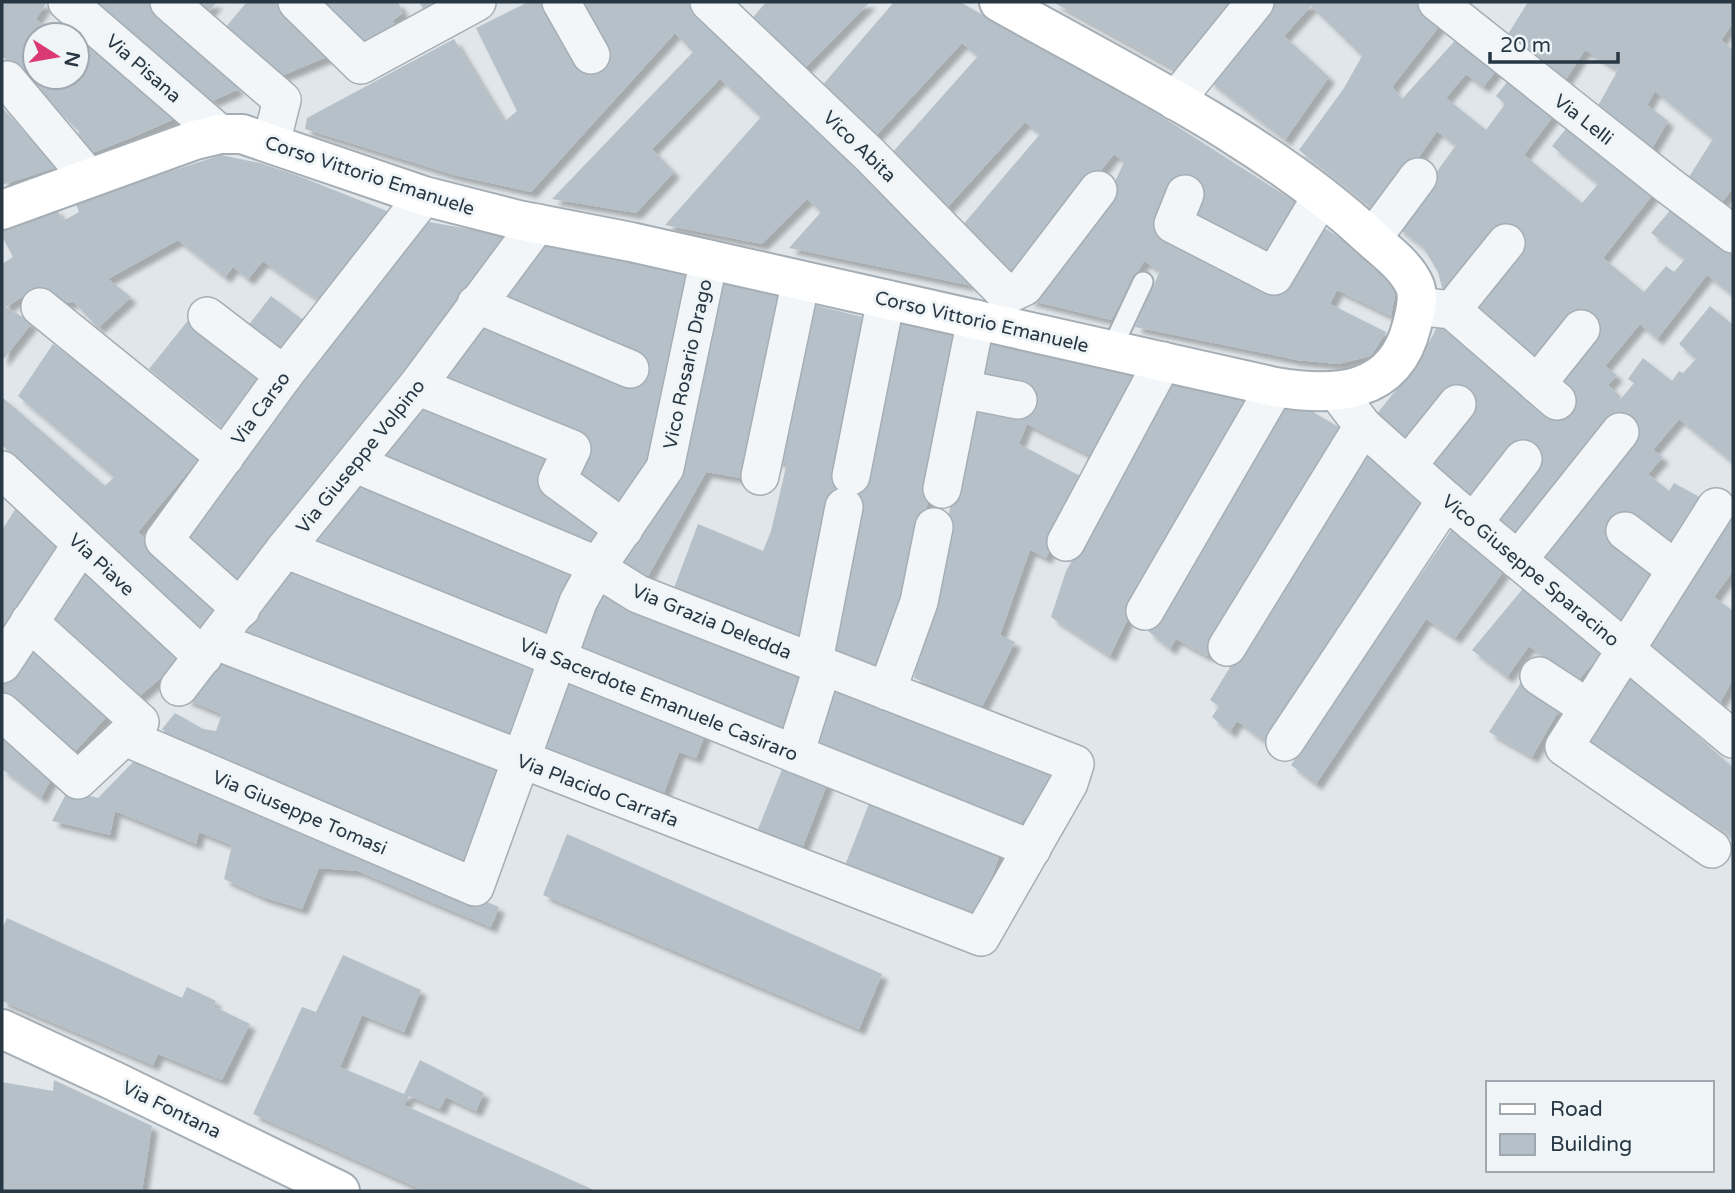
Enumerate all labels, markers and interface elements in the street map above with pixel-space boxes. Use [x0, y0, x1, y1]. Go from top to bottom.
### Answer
north arrow [21, 21, 91, 91]
scale bar [1490, 21, 1618, 65]
street label: Via Pisana [101, 30, 186, 107]
text: 20 m [1500, 33, 1551, 58]
text: N [59, 49, 84, 69]
street label: Via Lelli [1549, 90, 1617, 150]
street label: Vico Abita [818, 107, 900, 187]
street label: Corso Vittorio Emanuele [262, 132, 477, 220]
street label: Vico Rosario Drago [659, 277, 717, 451]
street label: Corso Vittorio Emanuele [873, 287, 1091, 357]
street label: Via Carso [227, 368, 295, 450]
street label: Via Giuseppe Volpino [292, 375, 430, 538]
street label: Vico Giuseppe Sparacino [1437, 490, 1623, 651]
street label: Via Piave [64, 529, 139, 601]
street label: Via Grazia Deledda [629, 580, 795, 664]
street label: Via Sacerdote Emanuele Casiraro [516, 634, 801, 766]
street label: Via Placido Carrafa [514, 750, 682, 832]
street label: Via Giuseppe Tomasi [209, 766, 390, 860]
street label: Via Fontana [119, 1077, 225, 1143]
legend [1486, 1081, 1714, 1172]
text: Road [1550, 1097, 1603, 1122]
text: Building [1550, 1132, 1632, 1157]

